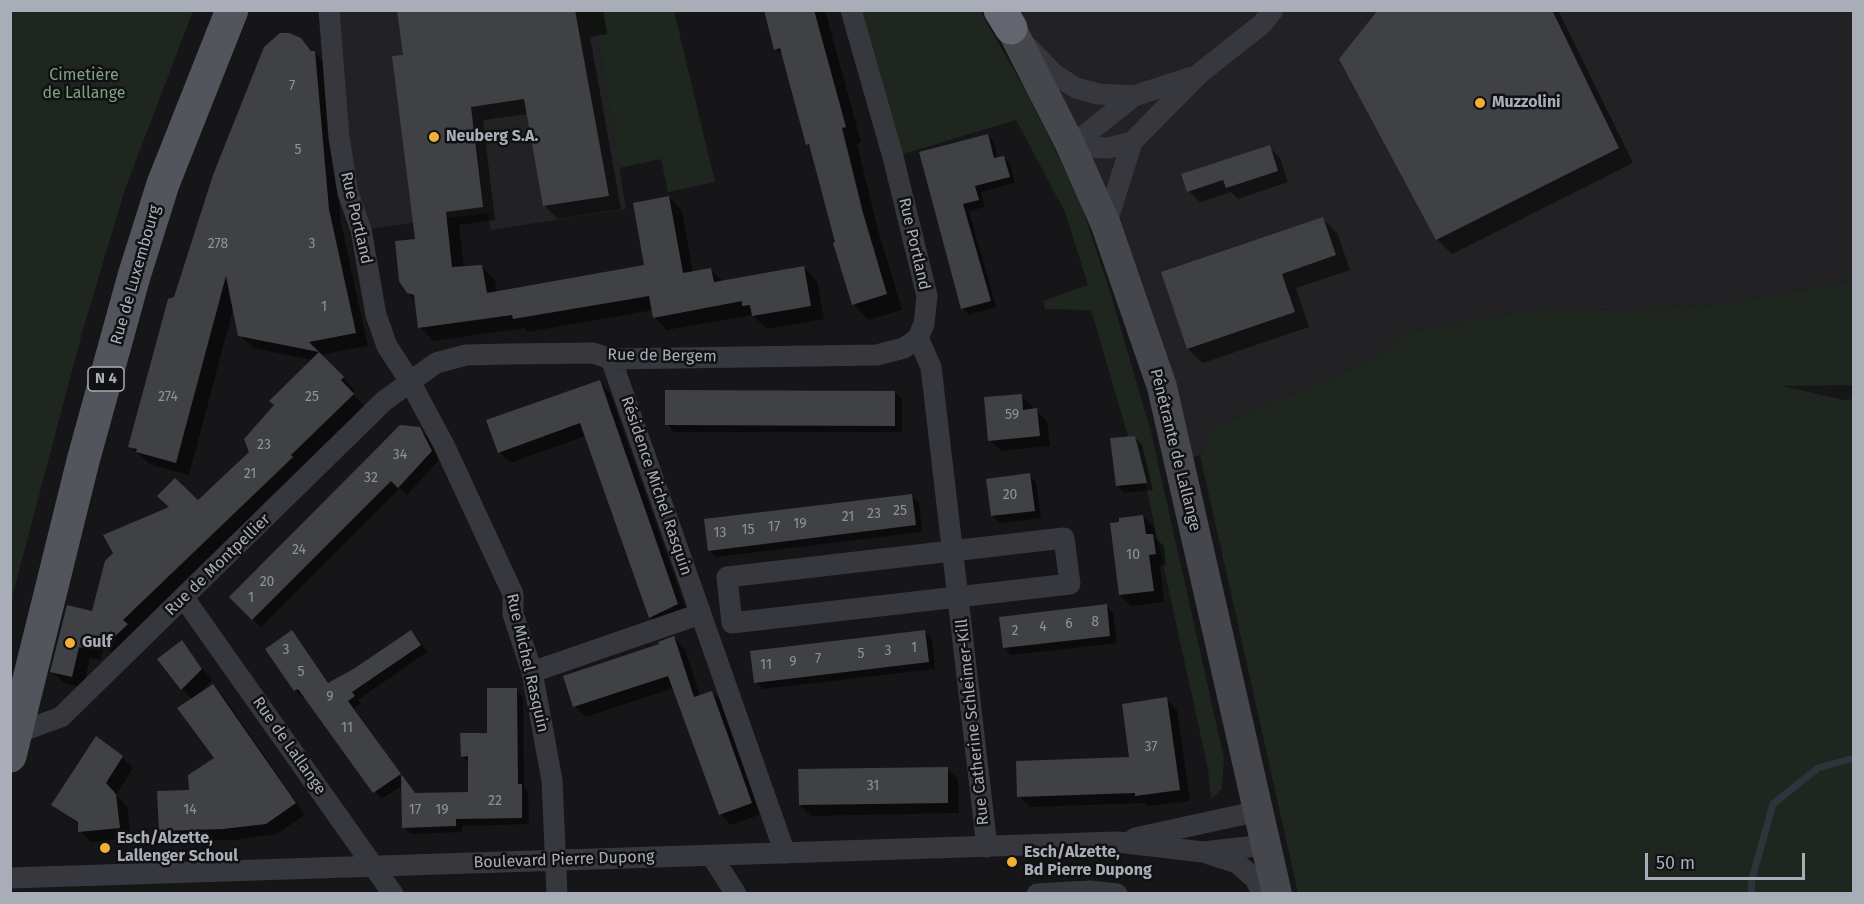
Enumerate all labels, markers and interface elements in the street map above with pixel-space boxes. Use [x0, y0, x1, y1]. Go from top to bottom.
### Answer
park label: Cimetière de Lallange [42, 66, 126, 104]
house number: 7 [289, 78, 295, 94]
place label: Muzzolini [1492, 93, 1561, 113]
marker: Muzzolini [1473, 96, 1487, 110]
place label: Neuberg S.A. [446, 127, 538, 147]
marker: Neuberg S.A. [427, 130, 441, 144]
house number: 5 [294, 142, 302, 158]
street label: Rue Portland [336, 170, 376, 266]
street label: Rue Portland [894, 196, 934, 292]
street label: Rue de Luxembourg [107, 203, 165, 347]
house number: 278 [208, 236, 228, 252]
house number: 3 [309, 236, 315, 252]
house number: 1 [321, 299, 327, 315]
street label: Rue de Bergem [607, 345, 717, 367]
road number: N 4 [88, 367, 124, 391]
street label: Pénétrante de Lallange [1146, 367, 1204, 533]
house number: 274 [158, 389, 178, 405]
house number: 25 [305, 389, 319, 405]
street label: Résidence Michel Rasquin [616, 394, 696, 578]
house number: 59 [1005, 407, 1019, 423]
house number: 23 [257, 437, 271, 453]
house number: 34 [393, 447, 407, 463]
house number: 21 [244, 466, 256, 482]
house number: 32 [364, 470, 378, 486]
house number: 20 [1003, 487, 1017, 503]
house number: 25 [893, 503, 907, 519]
house number: 23 [867, 506, 881, 522]
house number: 21 [842, 509, 854, 525]
street label: Rue de Montpellier [162, 510, 274, 620]
house number: 19 [793, 516, 807, 532]
house number: 17 [768, 519, 780, 535]
house number: 15 [741, 522, 755, 538]
house number: 13 [713, 525, 727, 541]
house number: 24 [292, 542, 306, 558]
house number: 10 [1126, 547, 1140, 563]
house number: 20 [260, 574, 274, 590]
house number: 1 [248, 590, 254, 606]
street label: Rue Michel Rasquin [502, 592, 552, 734]
house number: 8 [1091, 614, 1099, 630]
house number: 6 [1065, 616, 1073, 632]
street label: Rue Catherine Schleimer-Kill [953, 618, 993, 826]
house number: 4 [1039, 619, 1047, 635]
house number: 2 [1012, 623, 1018, 639]
place label: Gulf [82, 633, 112, 653]
marker: Gulf [63, 636, 77, 650]
house number: 1 [911, 640, 917, 656]
house number: 3 [283, 642, 289, 658]
house number: 3 [885, 643, 891, 659]
house number: 5 [857, 646, 865, 662]
house number: 7 [815, 651, 821, 667]
house number: 9 [789, 654, 797, 670]
house number: 11 [760, 657, 772, 673]
house number: 5 [297, 664, 305, 680]
house number: 9 [326, 689, 334, 705]
street label: Rue de Lallange [248, 693, 330, 799]
house number: 11 [341, 720, 353, 736]
house number: 37 [1144, 739, 1158, 755]
house number: 31 [867, 778, 879, 794]
house number: 22 [488, 793, 502, 809]
house number: 14 [183, 802, 197, 818]
house number: 17 [409, 802, 421, 818]
house number: 19 [435, 802, 449, 818]
place label: Esch/Alzette, Lallenger Schoul [117, 829, 238, 867]
marker: Esch/Alzette, Lallenger Schoul [98, 841, 112, 855]
scale bar [1648, 841, 1808, 879]
place label: Esch/Alzette, Bd Pierre Dupong [1024, 843, 1152, 881]
street label: Boulevard Pierre Dupong [473, 847, 655, 873]
text: 50 m [1656, 852, 1695, 874]
marker: Esch/Alzette, Bd Pierre Dupong [1005, 855, 1019, 869]

